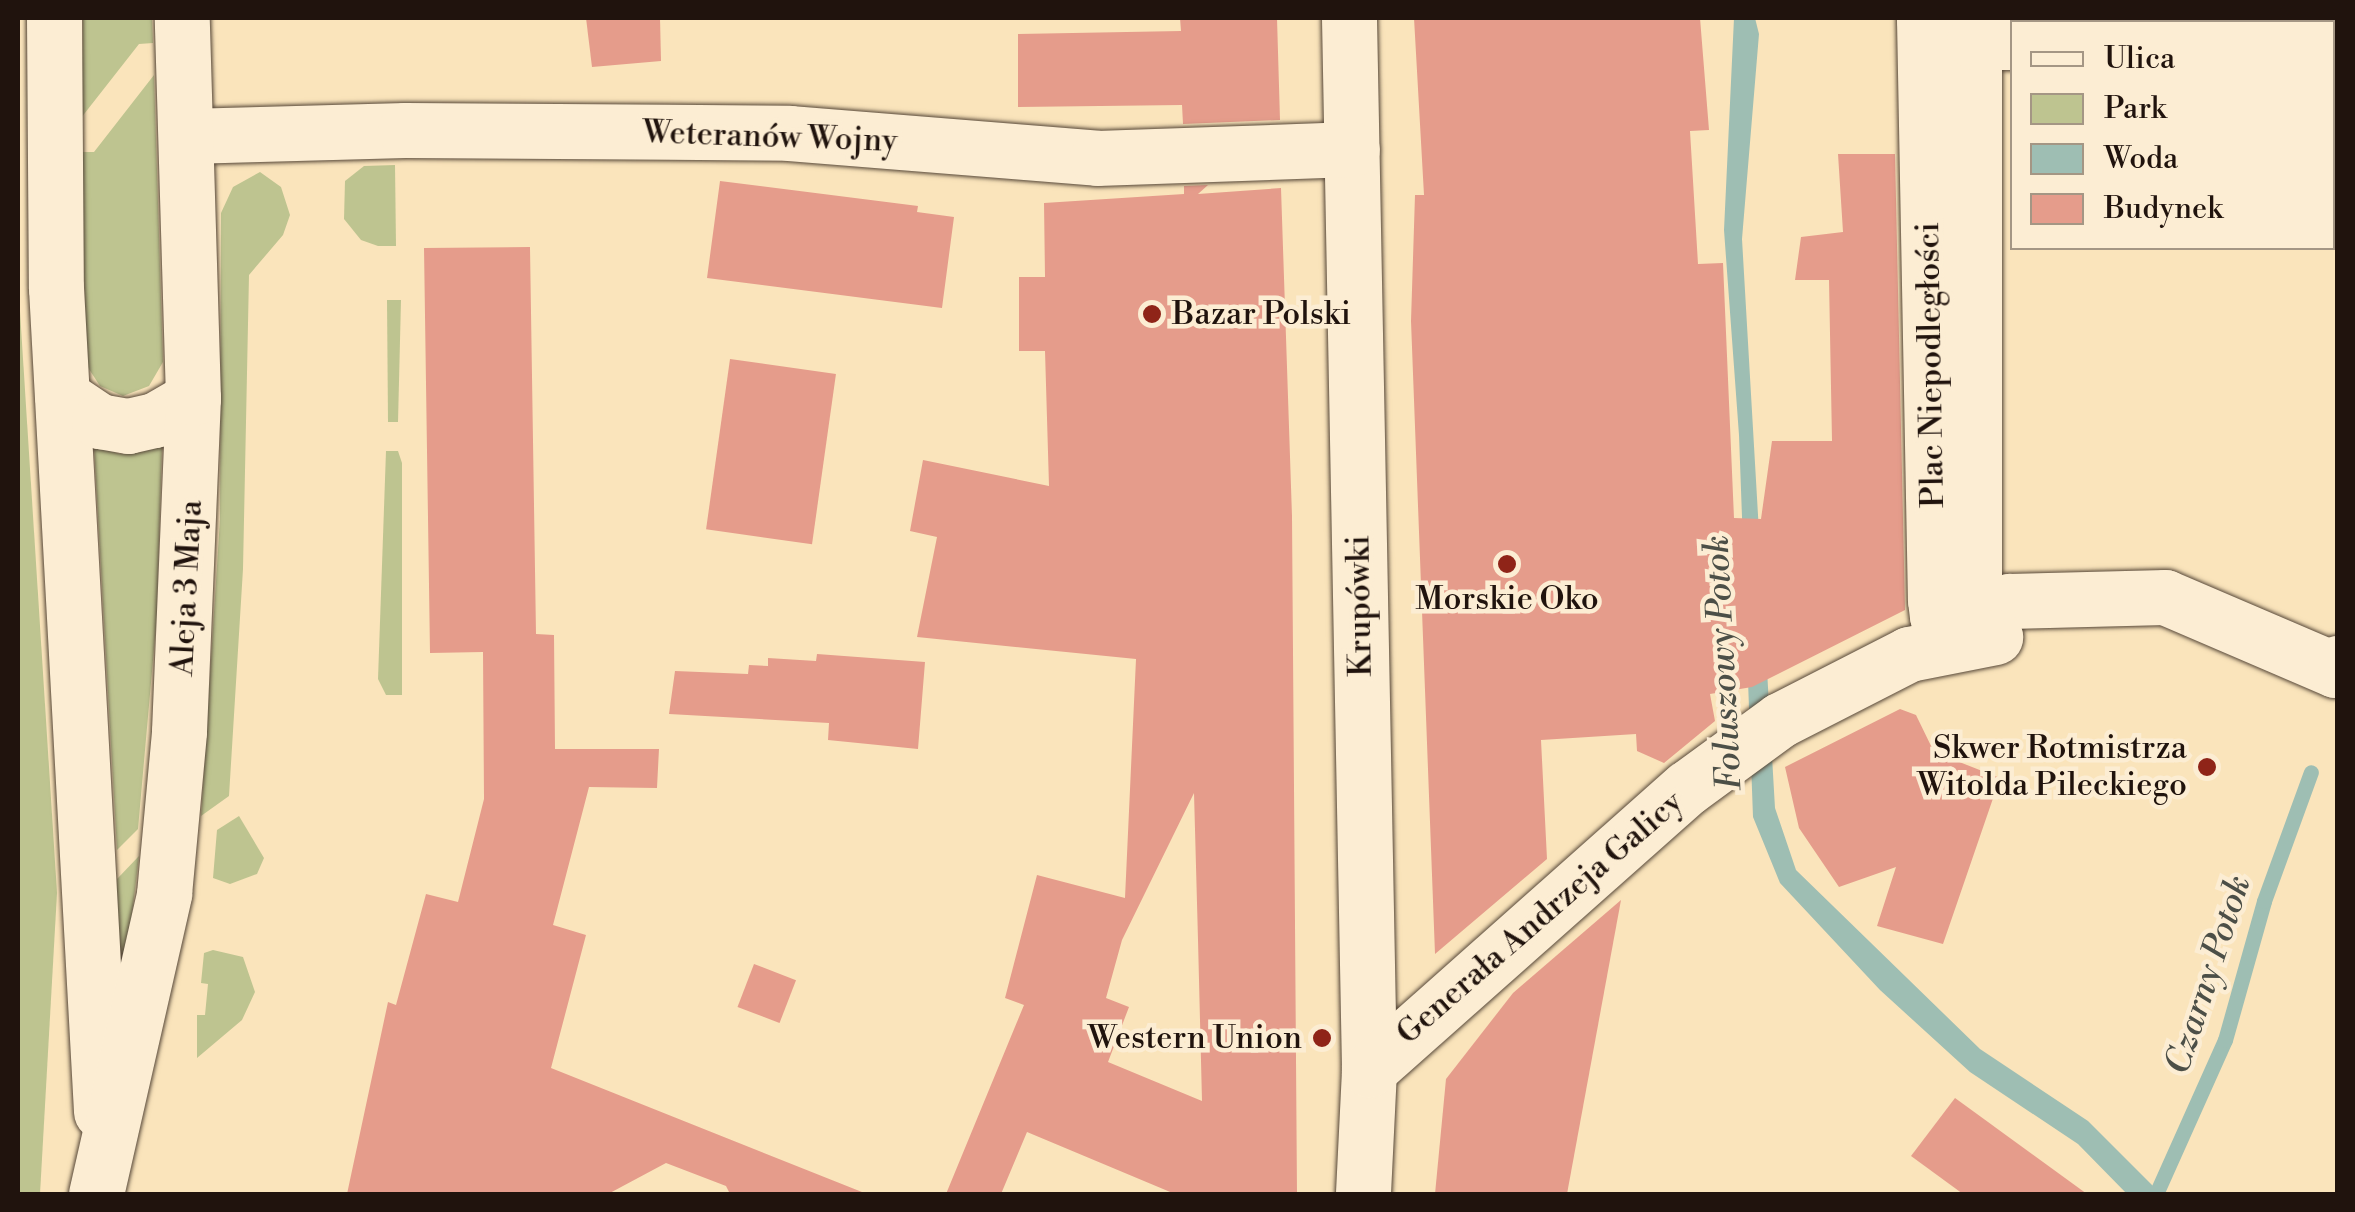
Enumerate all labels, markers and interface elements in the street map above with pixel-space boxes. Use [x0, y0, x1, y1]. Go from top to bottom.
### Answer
legend [2010, 20, 2335, 250]
text: Ulica [2104, 40, 2175, 78]
text: Park [2104, 90, 2166, 128]
street label: Weteranów Wojny [642, 113, 898, 161]
text: Woda [2104, 140, 2178, 178]
text: Budynek [2104, 190, 2223, 228]
street label: Plac Niepodległości [1909, 222, 1953, 508]
place label: Bazar Polski [1172, 295, 1351, 333]
marker: Bazar Polski [1141, 303, 1163, 325]
street label: Aleja 3 Maja [163, 499, 211, 677]
water label: Foluszowy Potok [1696, 534, 1752, 792]
street label: Krupówki [1340, 535, 1380, 677]
marker: Morskie Oko [1496, 553, 1518, 575]
place label: Morskie Oko [1415, 580, 1599, 618]
place label: Skwer Rotmistrza Witolda Pileckiego [1917, 730, 2187, 805]
marker: Skwer Rotmistrza Witolda Pileckiego [2196, 756, 2218, 778]
street label: Generała Andrzeja Galicy [1389, 783, 1691, 1053]
water label: Czarny Potok [2157, 870, 2261, 1080]
place label: Western Union [1088, 1019, 1302, 1057]
marker: Western Union [1311, 1027, 1333, 1049]

